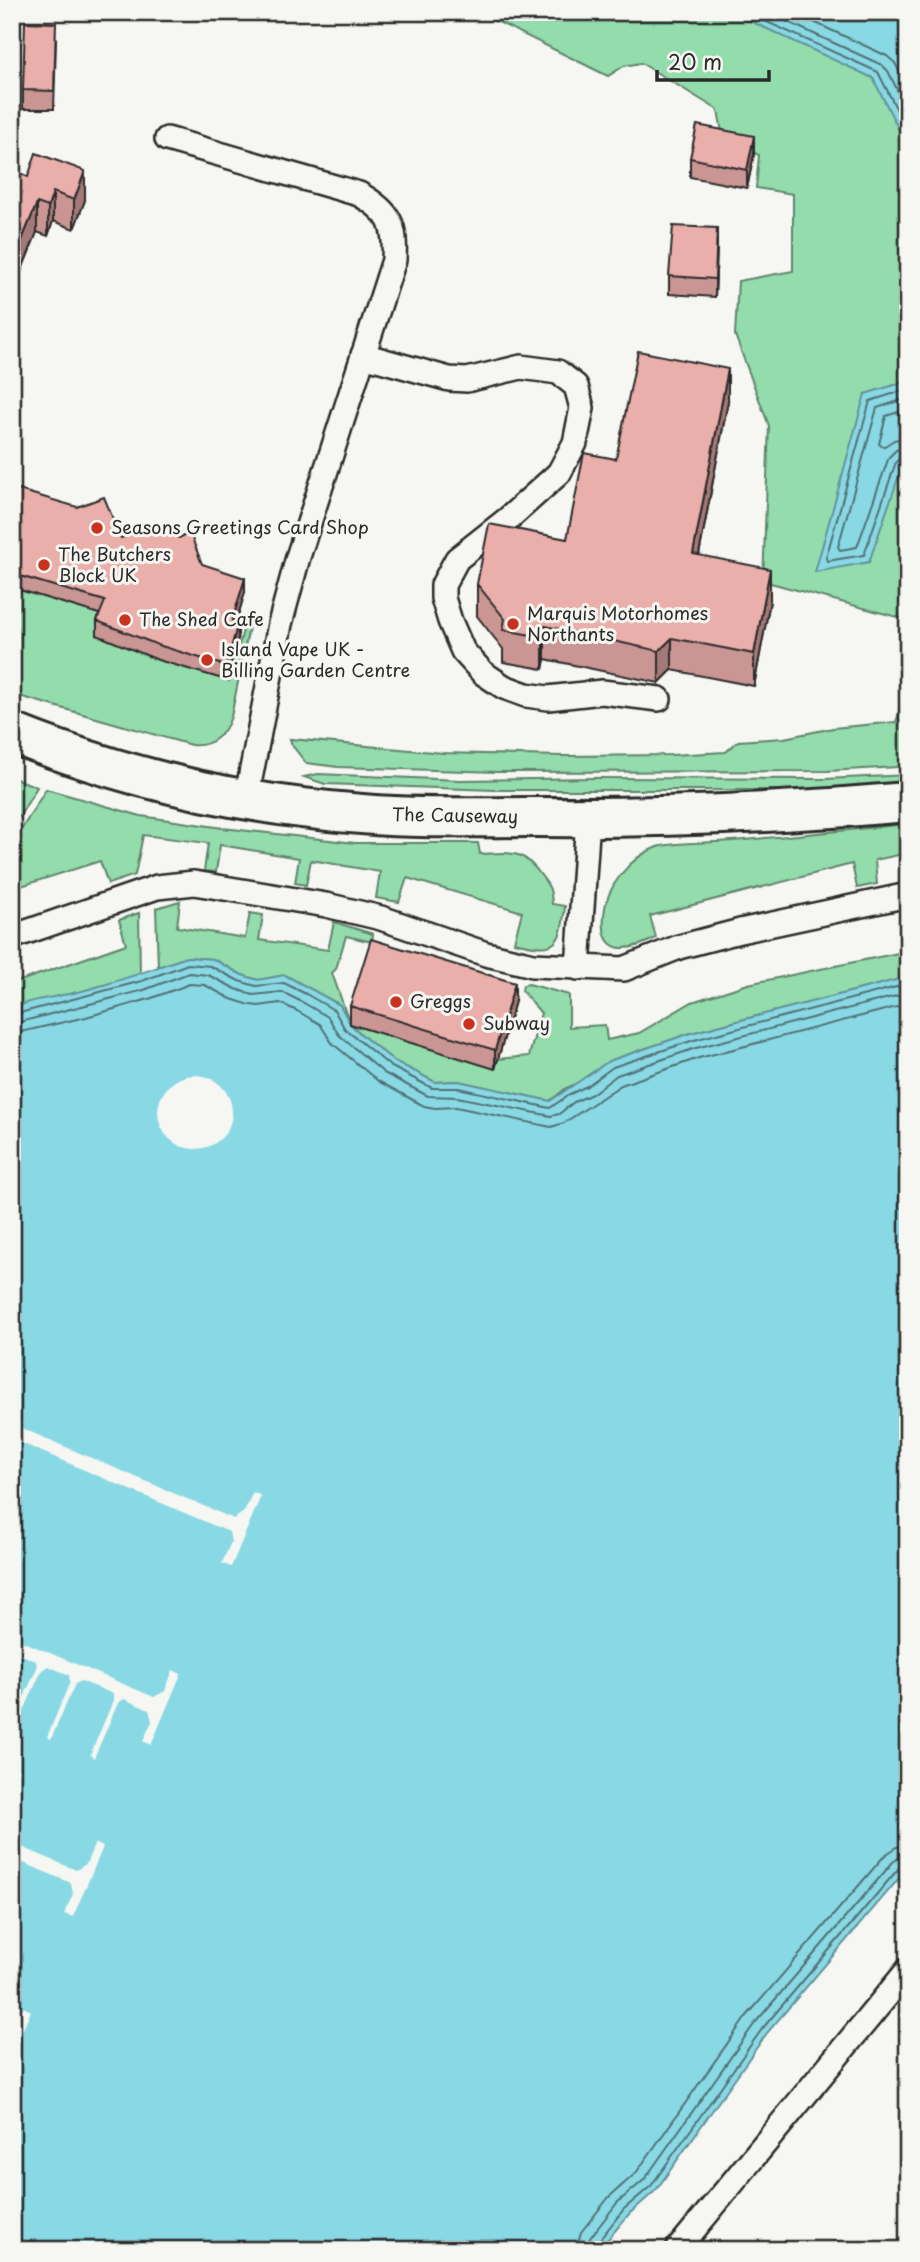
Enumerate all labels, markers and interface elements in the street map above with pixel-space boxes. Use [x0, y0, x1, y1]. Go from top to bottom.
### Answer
scale bar [657, 38, 769, 82]
text: 20 m [668, 45, 722, 77]
place label: Seasons Greetings Card Shop [111, 513, 369, 540]
marker: Seasons Greetings Card Shop [89, 520, 105, 536]
place label: The Butchers Block UK [58, 540, 171, 588]
marker: The Butchers Block UK [36, 557, 52, 573]
place label: Marquis Motorhomes Northants [527, 599, 708, 647]
place label: The Shed Cafe [139, 605, 264, 632]
marker: The Shed Cafe [117, 612, 133, 628]
marker: Marquis Motorhomes Northants [505, 616, 521, 632]
place label: Island Vape UK - Billing Garden Centre [221, 635, 410, 683]
marker: Island Vape UK - Billing Garden Centre [199, 652, 215, 668]
street label: The Causeway [392, 800, 518, 829]
place label: Greggs [410, 987, 471, 1014]
marker: Greggs [388, 994, 404, 1010]
place label: Subway [483, 1009, 550, 1036]
marker: Subway [461, 1016, 477, 1032]

